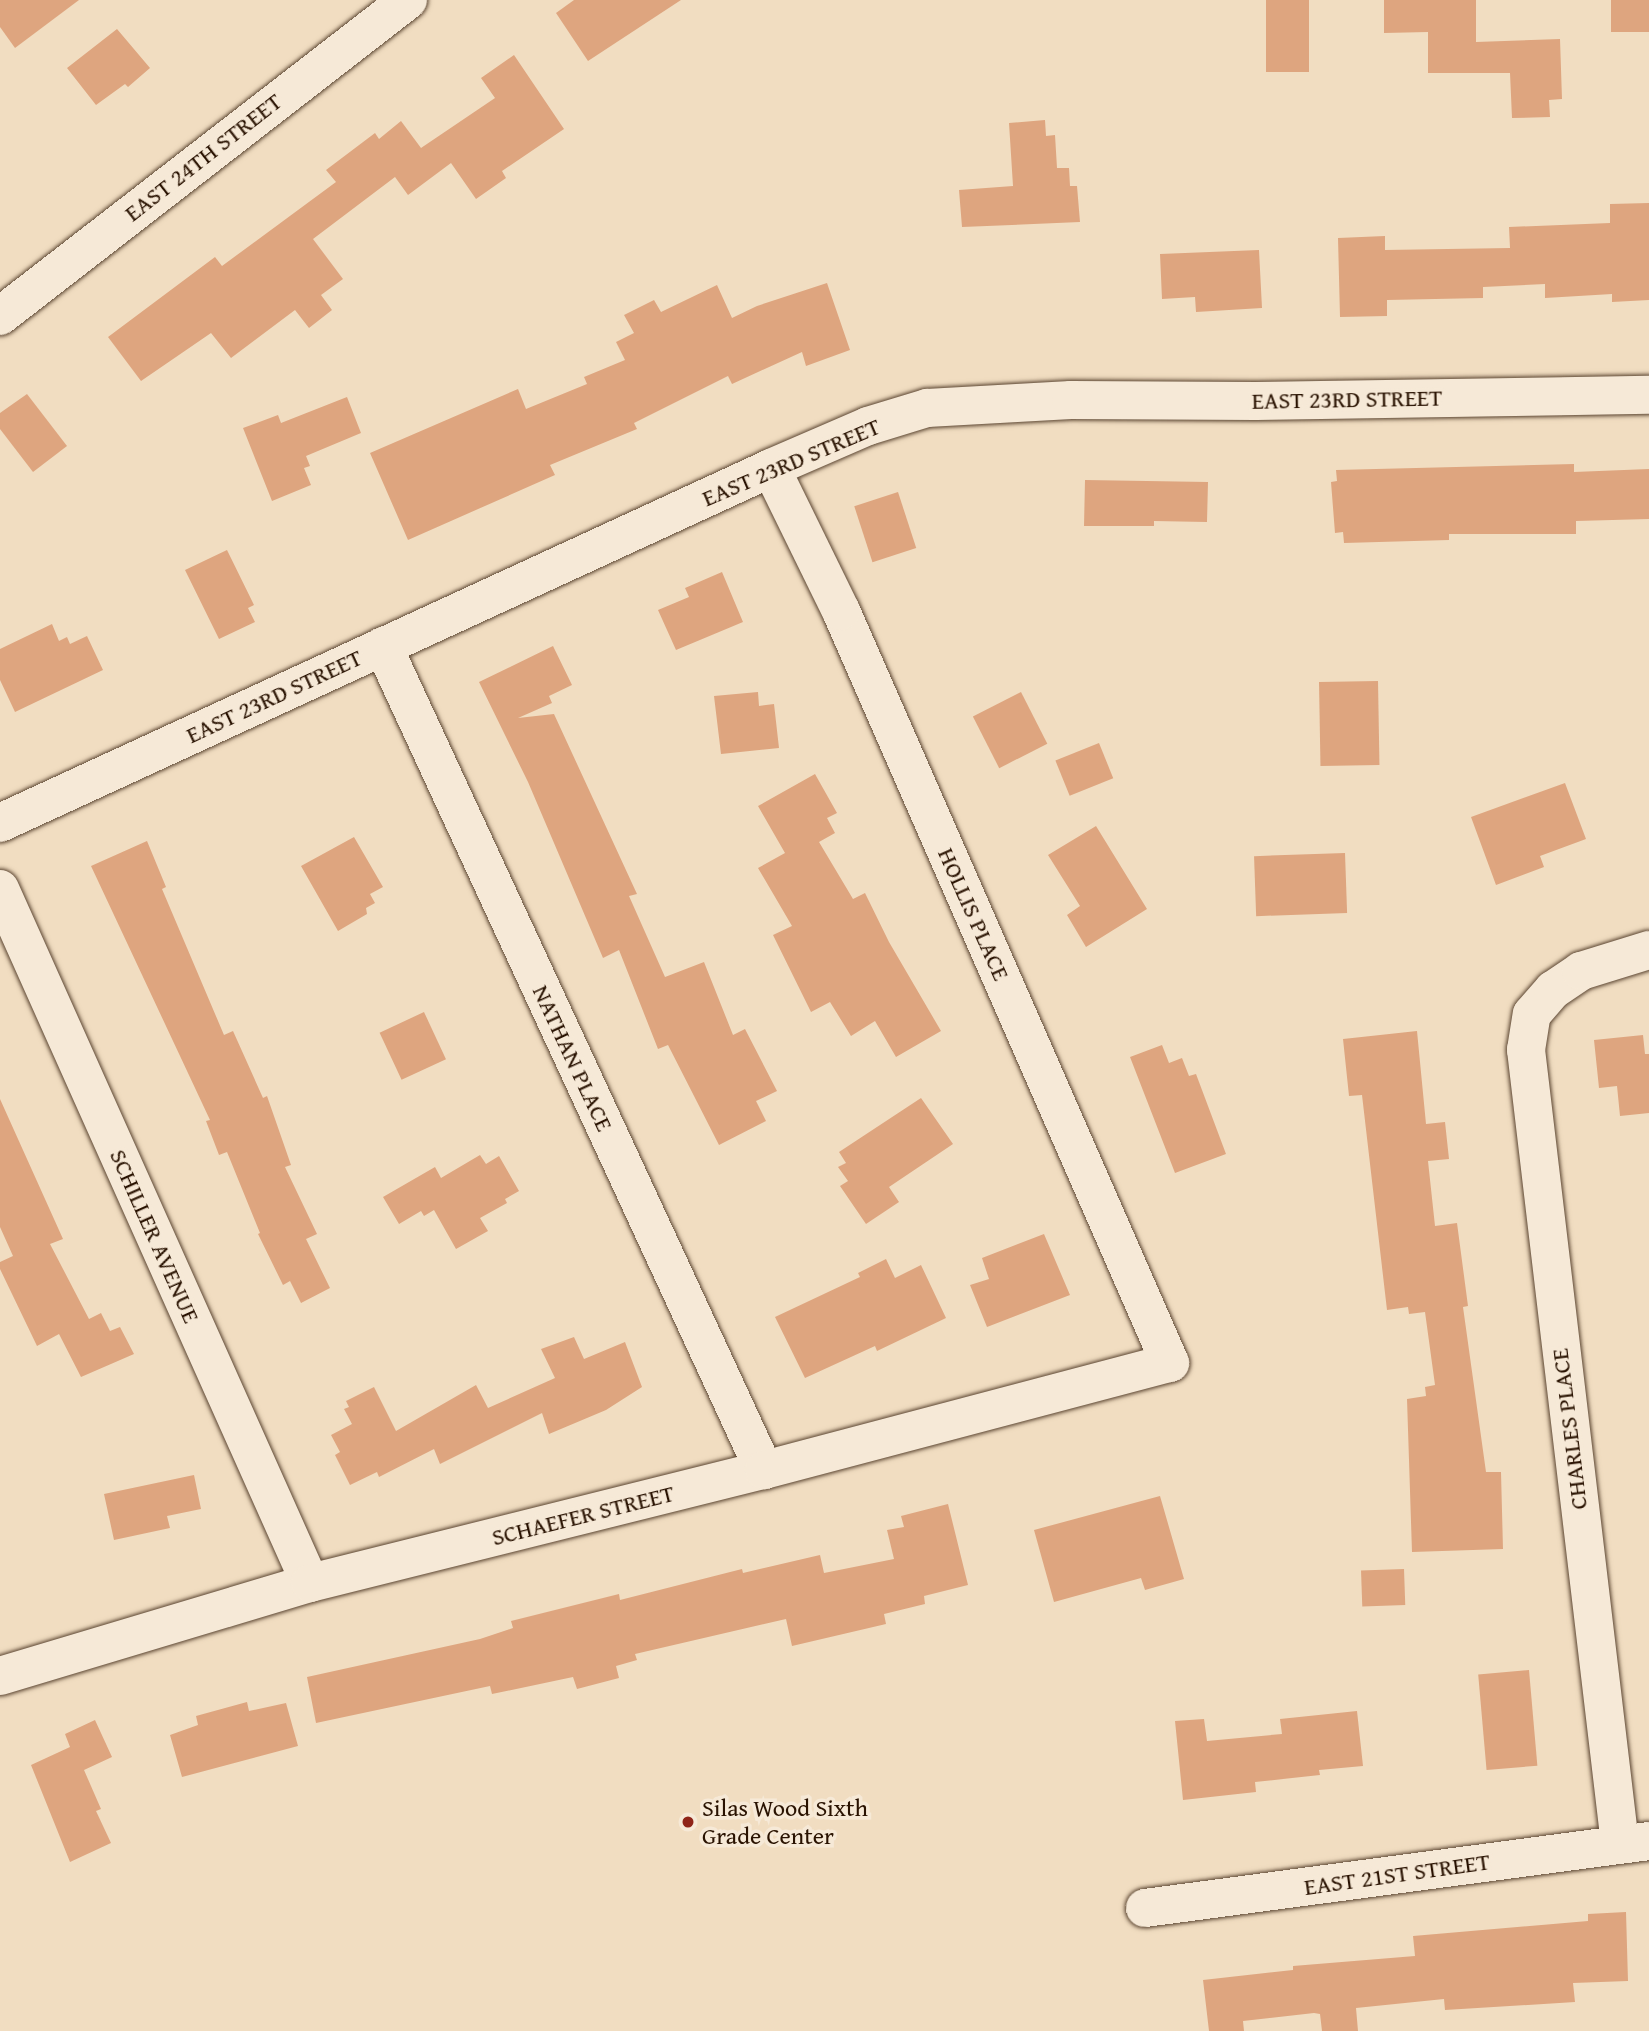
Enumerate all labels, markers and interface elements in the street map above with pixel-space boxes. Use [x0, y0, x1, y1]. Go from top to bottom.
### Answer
street label: EAST 24TH STREET [119, 87, 287, 227]
street label: EAST 23RD STREET [1251, 383, 1443, 415]
street label: EAST 23RD STREET [698, 411, 884, 513]
street label: EAST 23RD STREET [182, 643, 366, 749]
street label: HOLLIS PLACE [932, 843, 1016, 985]
street label: NATHAN PLACE [527, 980, 619, 1136]
street label: SCHILLER AVENUE [104, 1145, 206, 1327]
street label: CHARLES PLACE [1545, 1347, 1593, 1511]
street label: SCHAEFER STREET [489, 1478, 677, 1552]
place label: Silas Wood Sixth Grade Center [702, 1794, 868, 1850]
marker: Silas Wood Sixth Grade Center [680, 1814, 696, 1830]
street label: EAST 21ST STREET [1302, 1847, 1492, 1901]

